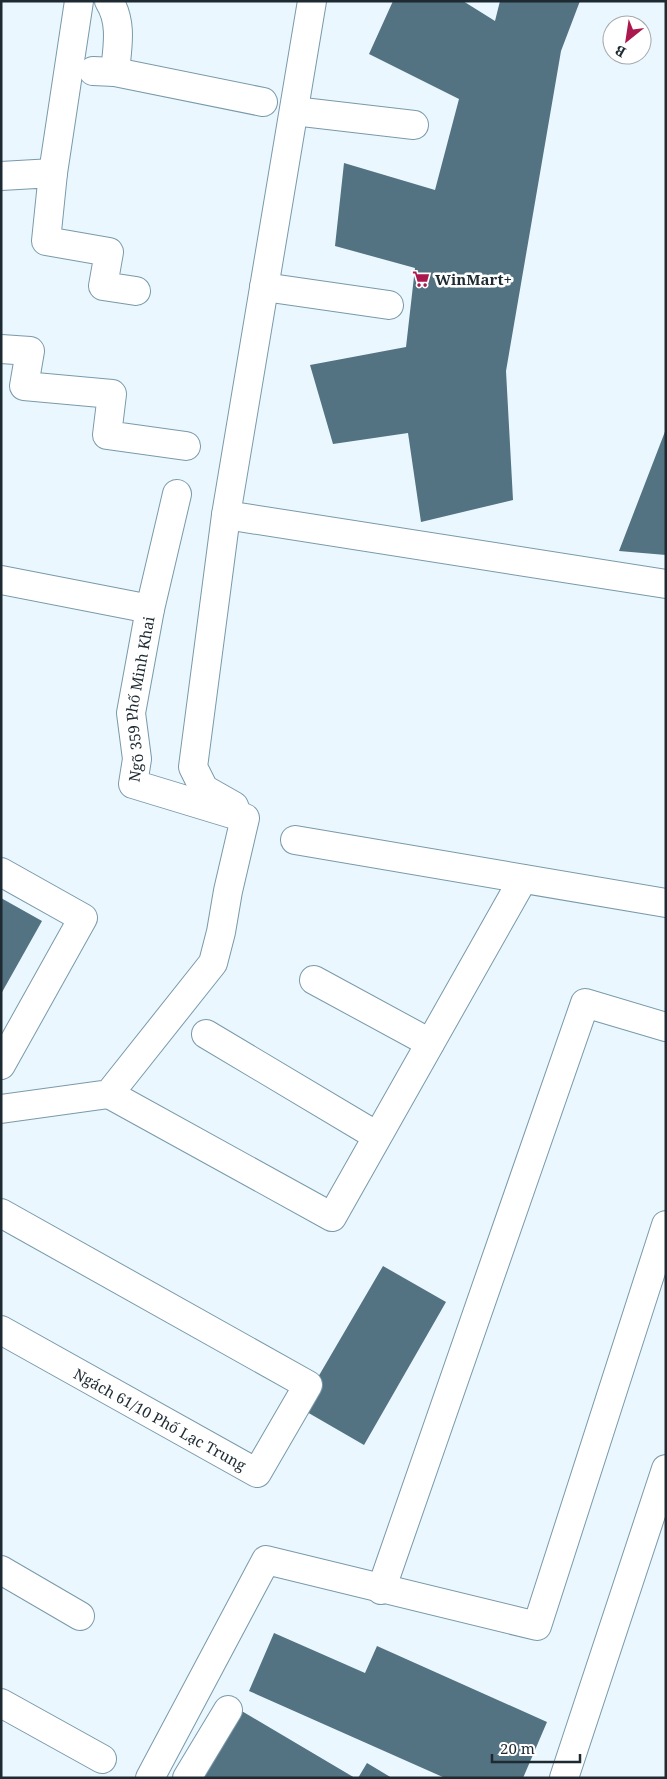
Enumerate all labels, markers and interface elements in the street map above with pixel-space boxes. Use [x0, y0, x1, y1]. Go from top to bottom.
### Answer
north arrow [602, 15, 652, 65]
text: B [611, 41, 629, 62]
supermarket icon: WinMart+ [411, 269, 431, 289]
place label: WinMart+ [435, 269, 512, 289]
street label: Ngõ 359 Phố Minh Khai [121, 614, 159, 783]
street label: Ngách 61/10 Phố Lạc Trung [70, 1363, 250, 1475]
scale bar [492, 1732, 580, 1764]
text: 20 m [500, 1738, 535, 1758]

